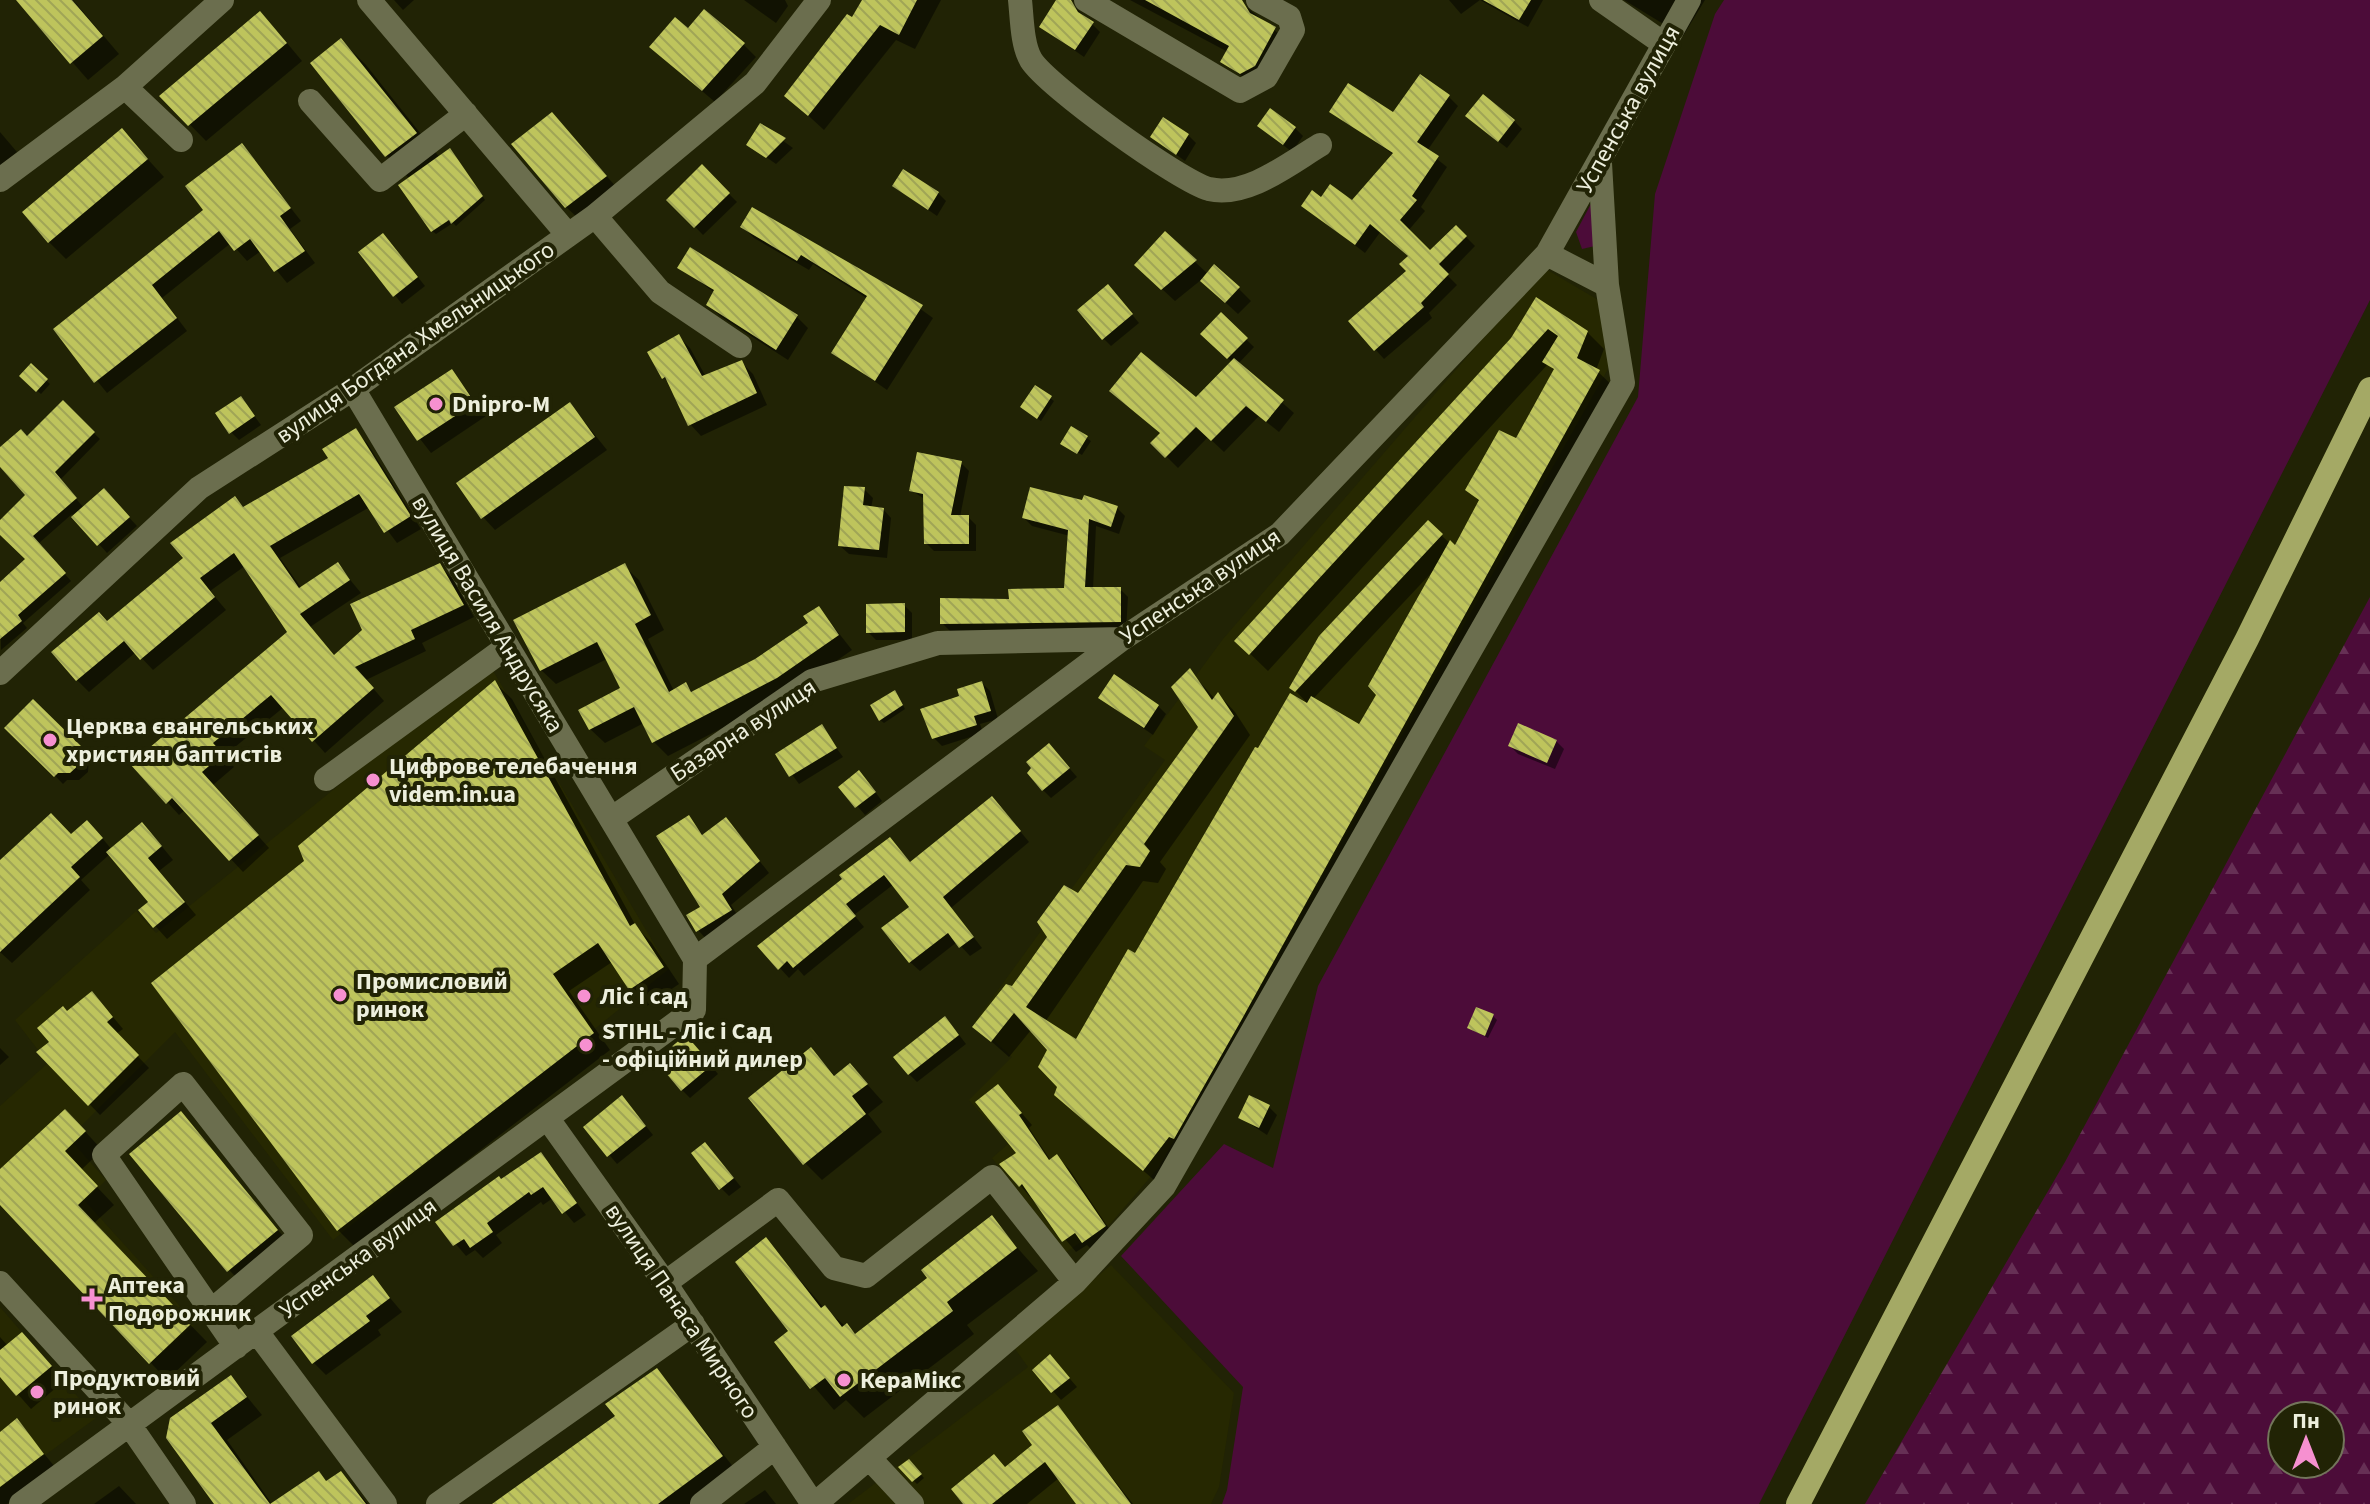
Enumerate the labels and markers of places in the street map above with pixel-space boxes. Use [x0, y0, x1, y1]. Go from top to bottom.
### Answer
place label: Dnipro-M [452, 387, 550, 422]
marker: Dnipro-M [427, 395, 445, 413]
place label: Церква євангельських християн баптистів [66, 709, 314, 772]
marker: Церква євангельських християн баптистів [41, 731, 59, 749]
place label: Цифрове телебачення videm.in.ua [389, 749, 638, 812]
marker: Цифрове телебачення videm.in.ua [364, 771, 382, 789]
place label: Промисловий ринок [356, 964, 508, 1027]
place label: Ліс і сад [599, 979, 687, 1014]
marker: Промисловий ринок [331, 986, 349, 1004]
marker: Ліс і сад [575, 987, 593, 1005]
place label: STIHL - Ліс і Сад - офіційний дилер [602, 1014, 803, 1077]
marker: STIHL - Ліс і Сад - офіційний дилер [577, 1036, 595, 1054]
place label: Аптека Подорожник [107, 1268, 252, 1331]
marker: Аптека Подорожник [83, 1290, 101, 1308]
place label: Продуктовий ринок [53, 1361, 200, 1424]
place label: КераМікс [860, 1363, 962, 1398]
marker: КераМікс [835, 1371, 853, 1389]
marker: Продуктовий ринок [28, 1383, 46, 1401]

